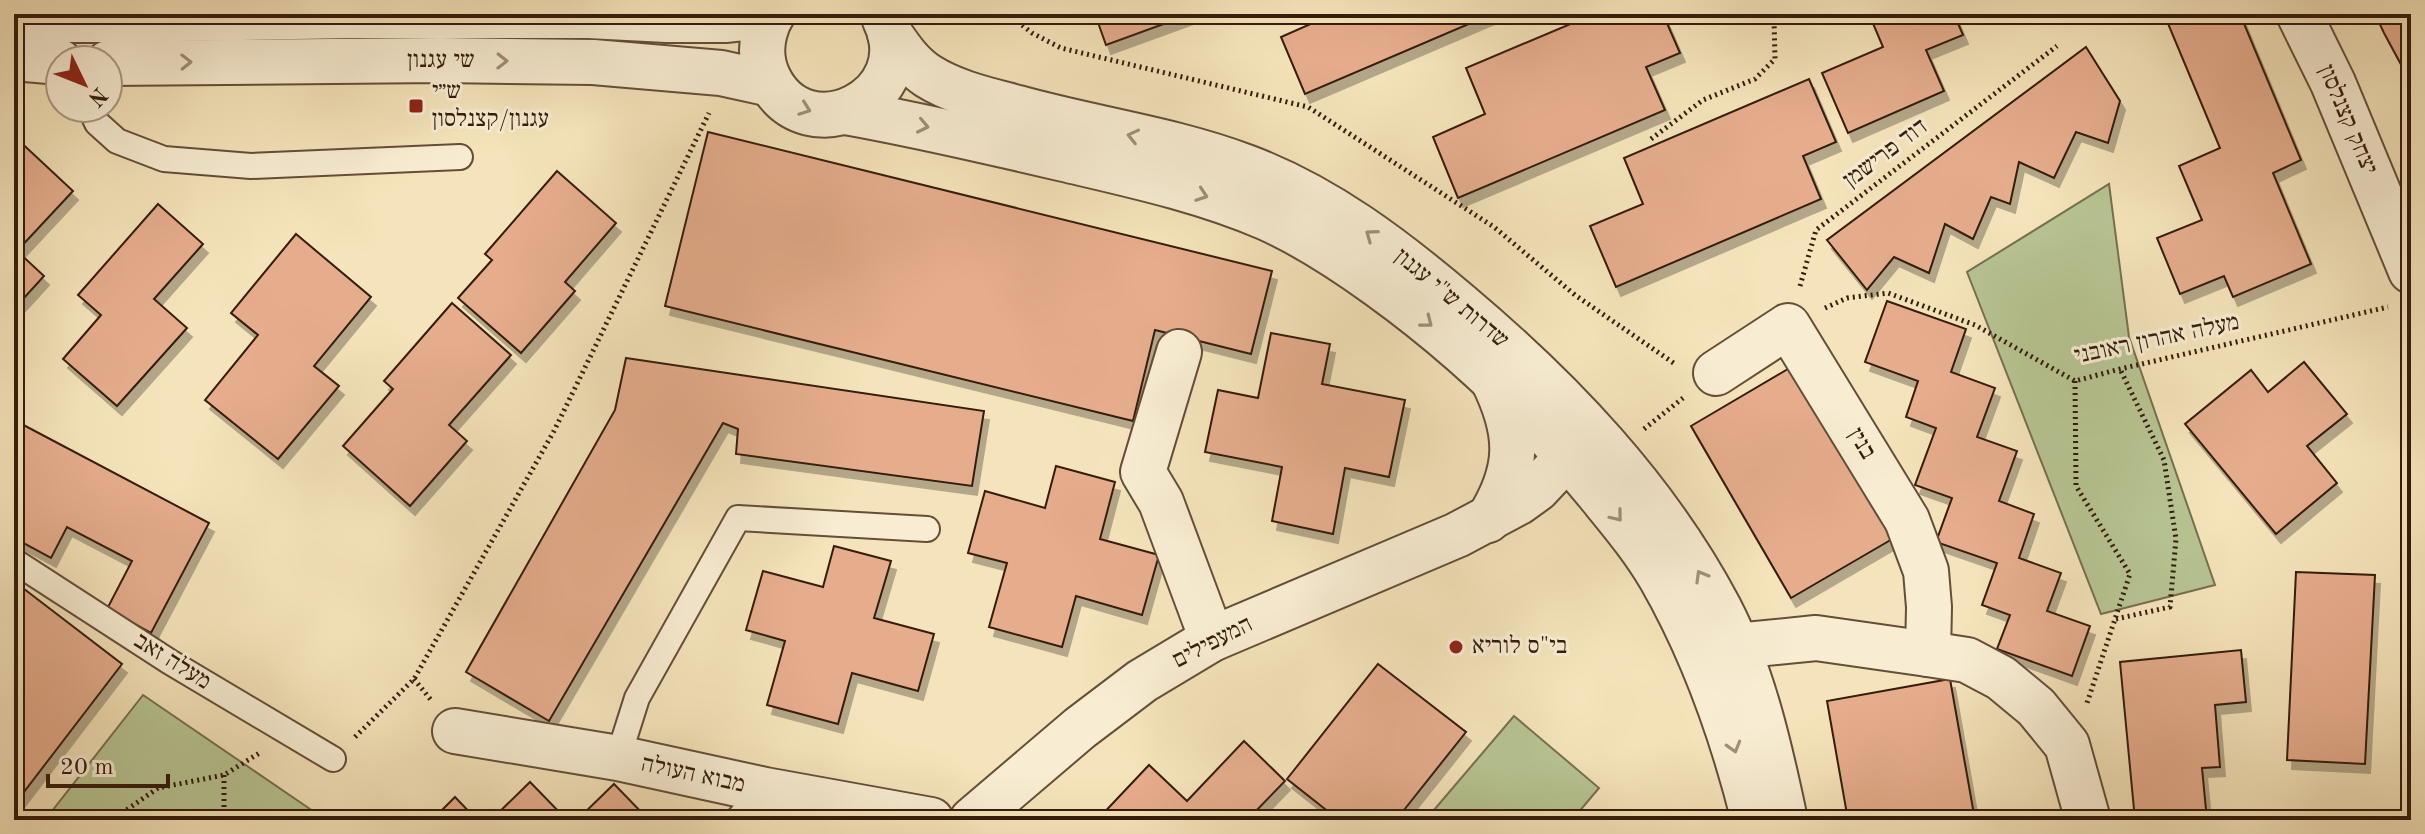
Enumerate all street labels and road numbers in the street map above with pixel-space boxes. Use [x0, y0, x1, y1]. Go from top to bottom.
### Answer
street label: שי עגנון [407, 49, 475, 73]
street label: יצחק קצנלסון [2313, 61, 2383, 178]
street label: דוד פרישמן [1840, 115, 1932, 193]
street label: שדרות ש"י עגנון [1389, 245, 1513, 353]
street label: מעלה אהרון ראובני [2072, 309, 2242, 369]
street label: בנין [1843, 424, 1879, 464]
street label: המעפילים [1168, 611, 1257, 673]
street label: מעלה זאב [129, 627, 216, 695]
street label: מבוא העולה [639, 750, 748, 798]

